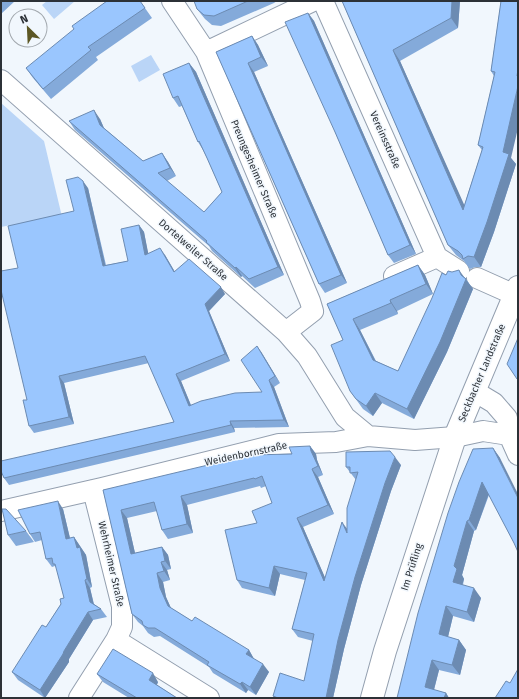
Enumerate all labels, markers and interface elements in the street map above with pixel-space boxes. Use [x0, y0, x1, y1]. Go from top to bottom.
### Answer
north arrow [8, 8, 48, 48]
text: N [18, 12, 30, 27]
street label: Vereinsstraße [367, 109, 403, 171]
street label: Preungesheimer Straße [228, 118, 280, 220]
street label: Dortelweiler Straße [156, 217, 230, 283]
street label: Seckbacher Landstraße [456, 322, 508, 424]
street label: Weidenbornstraße [204, 439, 288, 469]
street label: Wehrheimer Straße [95, 520, 127, 608]
street label: Im Prüfling [399, 541, 426, 592]

